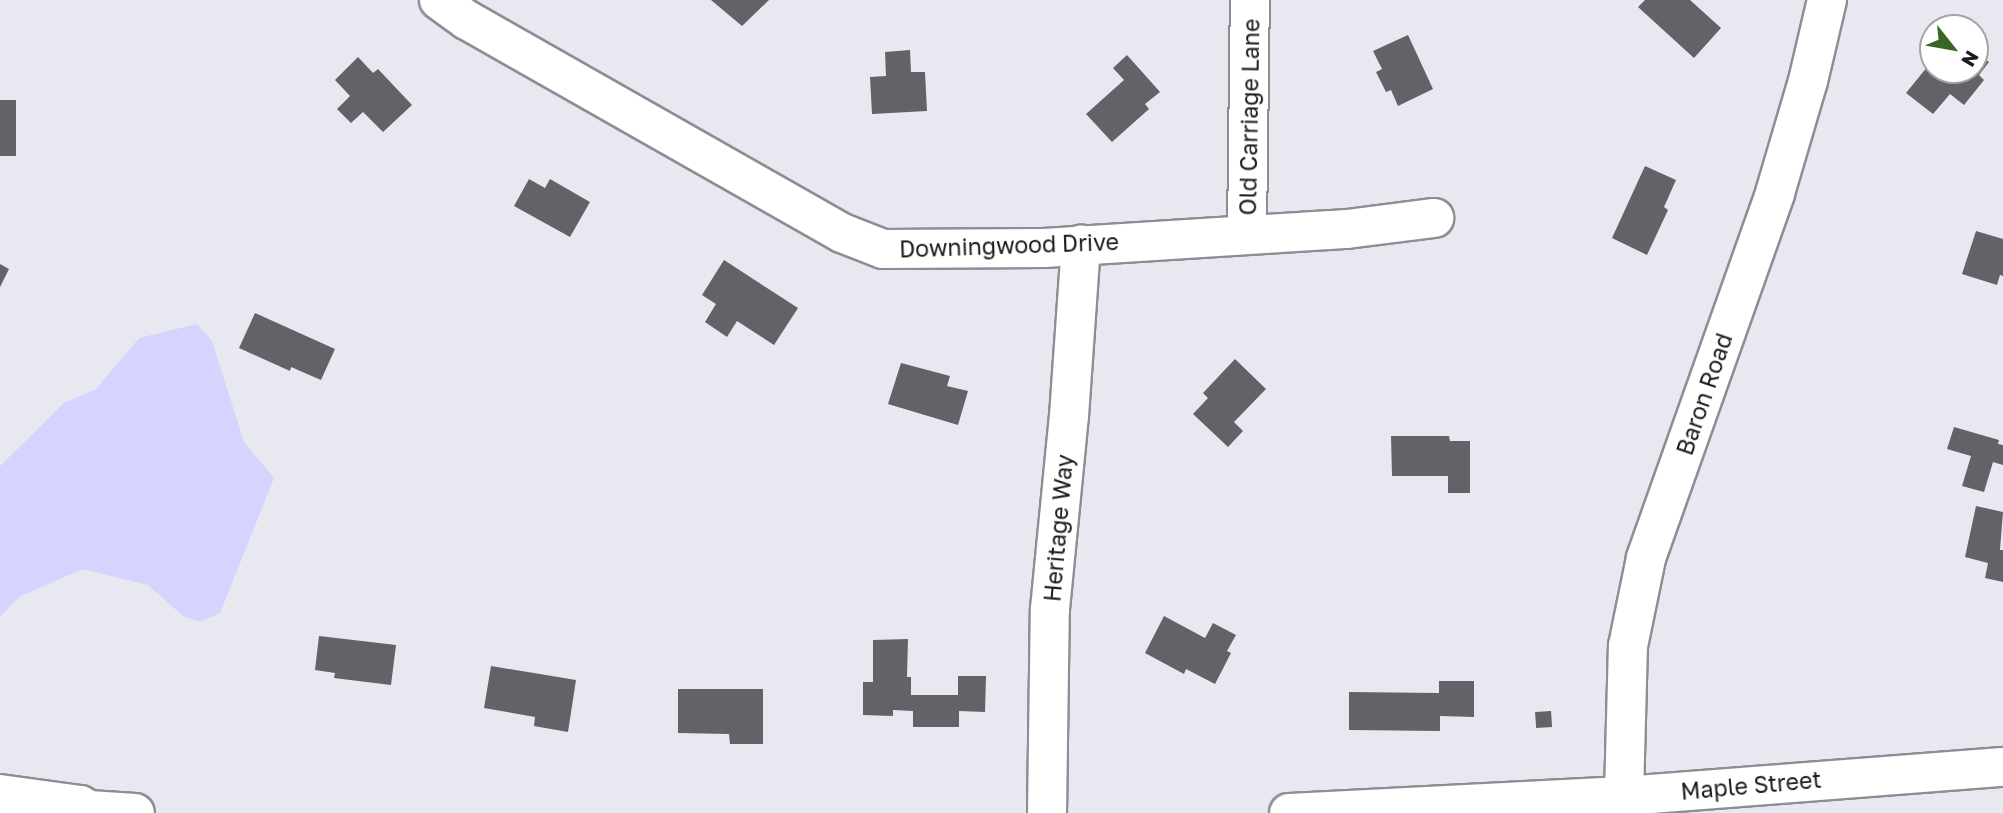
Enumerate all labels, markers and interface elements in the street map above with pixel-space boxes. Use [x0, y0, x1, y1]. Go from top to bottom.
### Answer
north arrow [1919, 14, 1989, 84]
street label: Old Carriage Lane [1233, 18, 1265, 216]
text: N [1957, 47, 1984, 71]
street label: Downingwood Drive [899, 227, 1119, 263]
street label: Baron Road [1670, 329, 1738, 459]
street label: Heritage Way [1038, 453, 1078, 603]
street label: Maple Street [1679, 765, 1823, 805]

